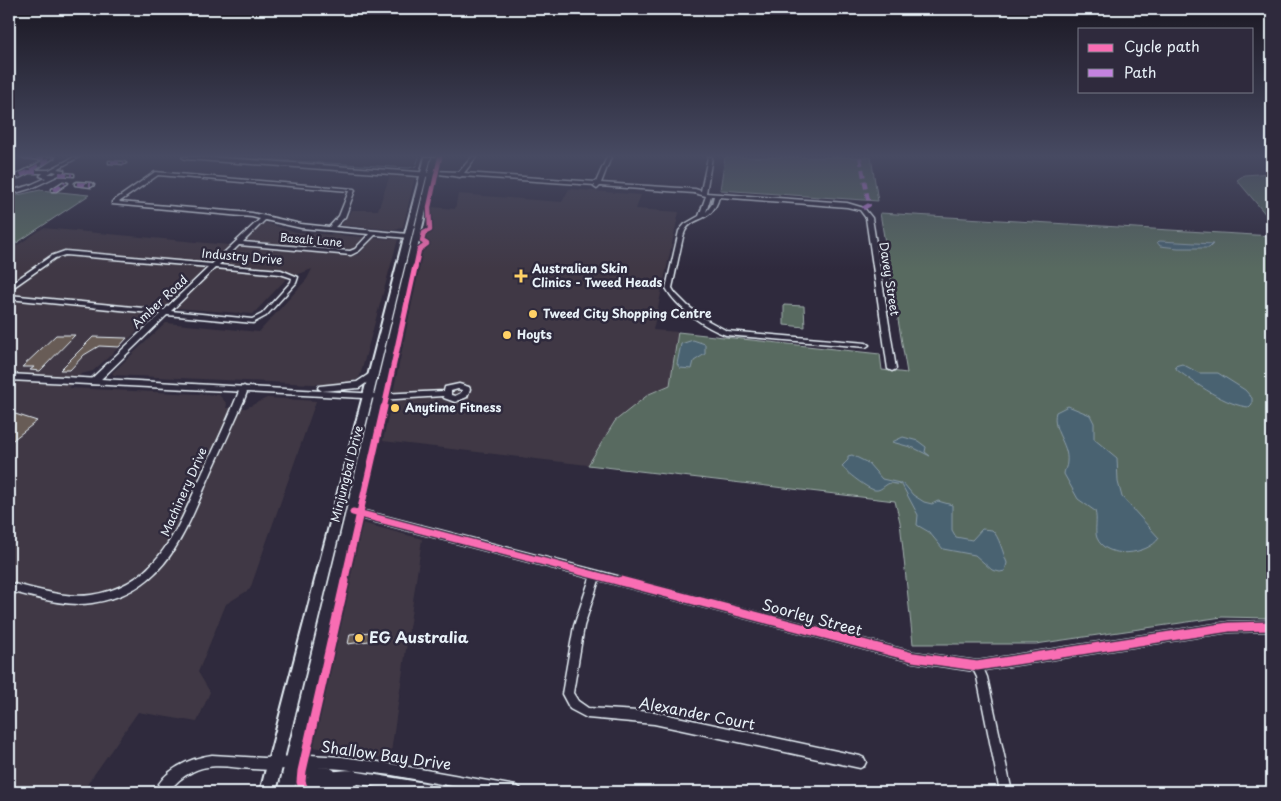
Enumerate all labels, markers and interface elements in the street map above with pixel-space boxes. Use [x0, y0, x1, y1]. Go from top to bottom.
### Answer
legend [1078, 28, 1254, 92]
text: Cycle path [1124, 34, 1200, 57]
text: Path [1124, 60, 1156, 83]
street label: Basalt Lane [279, 228, 343, 251]
street label: Davey Street [875, 241, 905, 317]
street label: Industry Drive [201, 243, 283, 269]
place label: Australian Skin Clinics - Tweed Heads [531, 259, 663, 291]
marker: Australian Skin Clinics - Tweed Heads [514, 269, 528, 283]
street label: Amber Road [127, 271, 191, 332]
place label: Tweed City Shopping Centre [543, 304, 712, 322]
marker: Tweed City Shopping Centre [527, 308, 539, 320]
place label: Hoyts [517, 325, 552, 343]
marker: Hoyts [501, 329, 513, 341]
place label: Anytime Fitness [405, 398, 501, 416]
marker: Anytime Fitness [389, 402, 401, 414]
street label: Minjungbal Drive [325, 424, 367, 524]
street label: Machinery Drive [155, 444, 211, 539]
street label: Soorley Street [760, 592, 865, 641]
place label: EG Australia [369, 625, 469, 648]
marker: EG Australia [353, 632, 365, 644]
street label: Alexander Court [637, 690, 757, 735]
street label: Shallow Bay Drive [320, 734, 453, 775]

